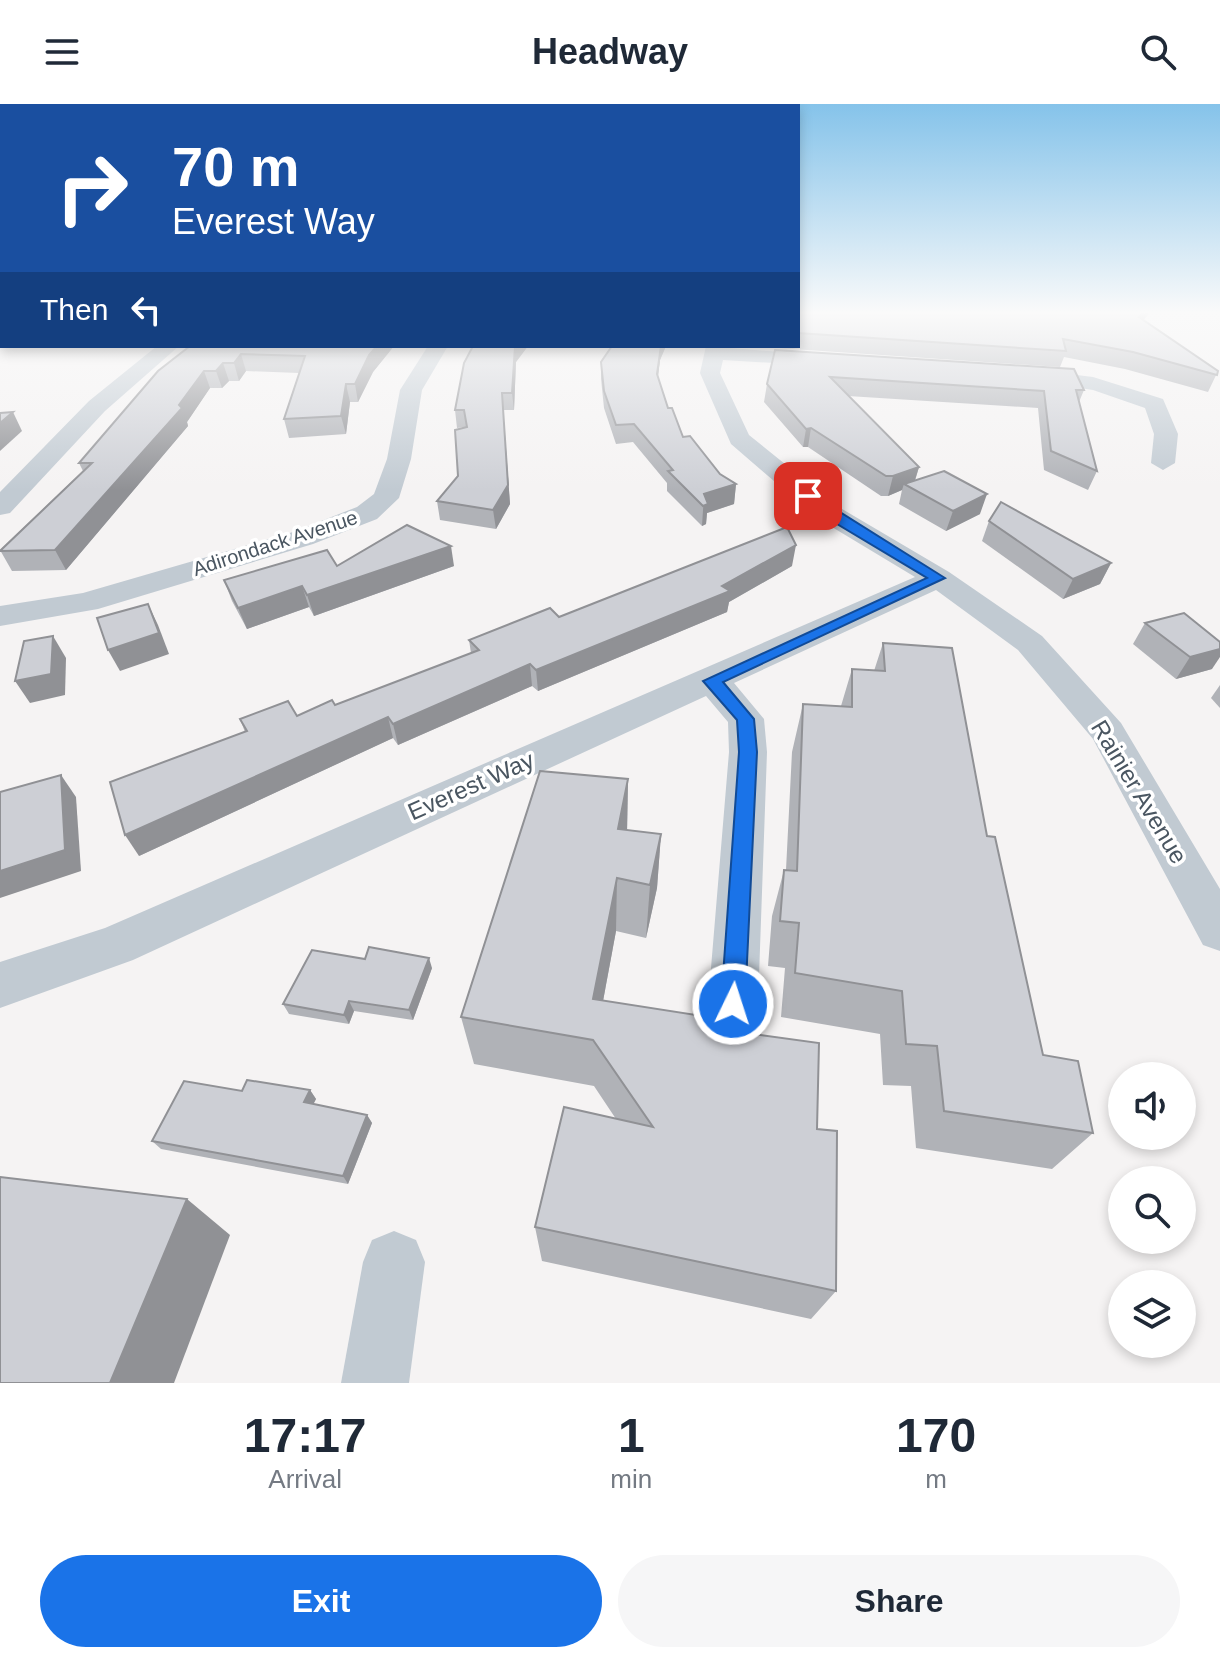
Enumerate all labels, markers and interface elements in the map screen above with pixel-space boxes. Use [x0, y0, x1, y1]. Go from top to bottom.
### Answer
icon: menu [40, 30, 84, 74]
icon: search [1136, 30, 1180, 74]
text: Headway [532, 31, 688, 72]
text: 70 m [172, 135, 300, 198]
icon: right [40, 136, 144, 240]
text: Everest Way [172, 201, 375, 242]
icon: left [124, 288, 168, 332]
text: Then [40, 293, 108, 326]
pin [774, 462, 842, 530]
icon: arrive [786, 474, 830, 518]
street label: Adirondack Avenue [190, 506, 360, 580]
street label: Rainier Avenue [1086, 715, 1193, 868]
street label: Everest Way [404, 746, 538, 825]
position arrow [691, 962, 775, 1046]
map controls [1108, 1062, 1196, 1358]
button: sound [1108, 1062, 1196, 1150]
button: search [1108, 1166, 1196, 1254]
button: layers [1108, 1270, 1196, 1358]
text: 17:17 [244, 1409, 367, 1462]
text: 1 [618, 1409, 645, 1462]
text: 170 [896, 1409, 976, 1462]
text: Arrival [268, 1464, 342, 1494]
text: min [610, 1464, 652, 1494]
text: m [925, 1464, 947, 1494]
button: Exit [40, 1555, 602, 1647]
button: Share [618, 1555, 1180, 1647]

